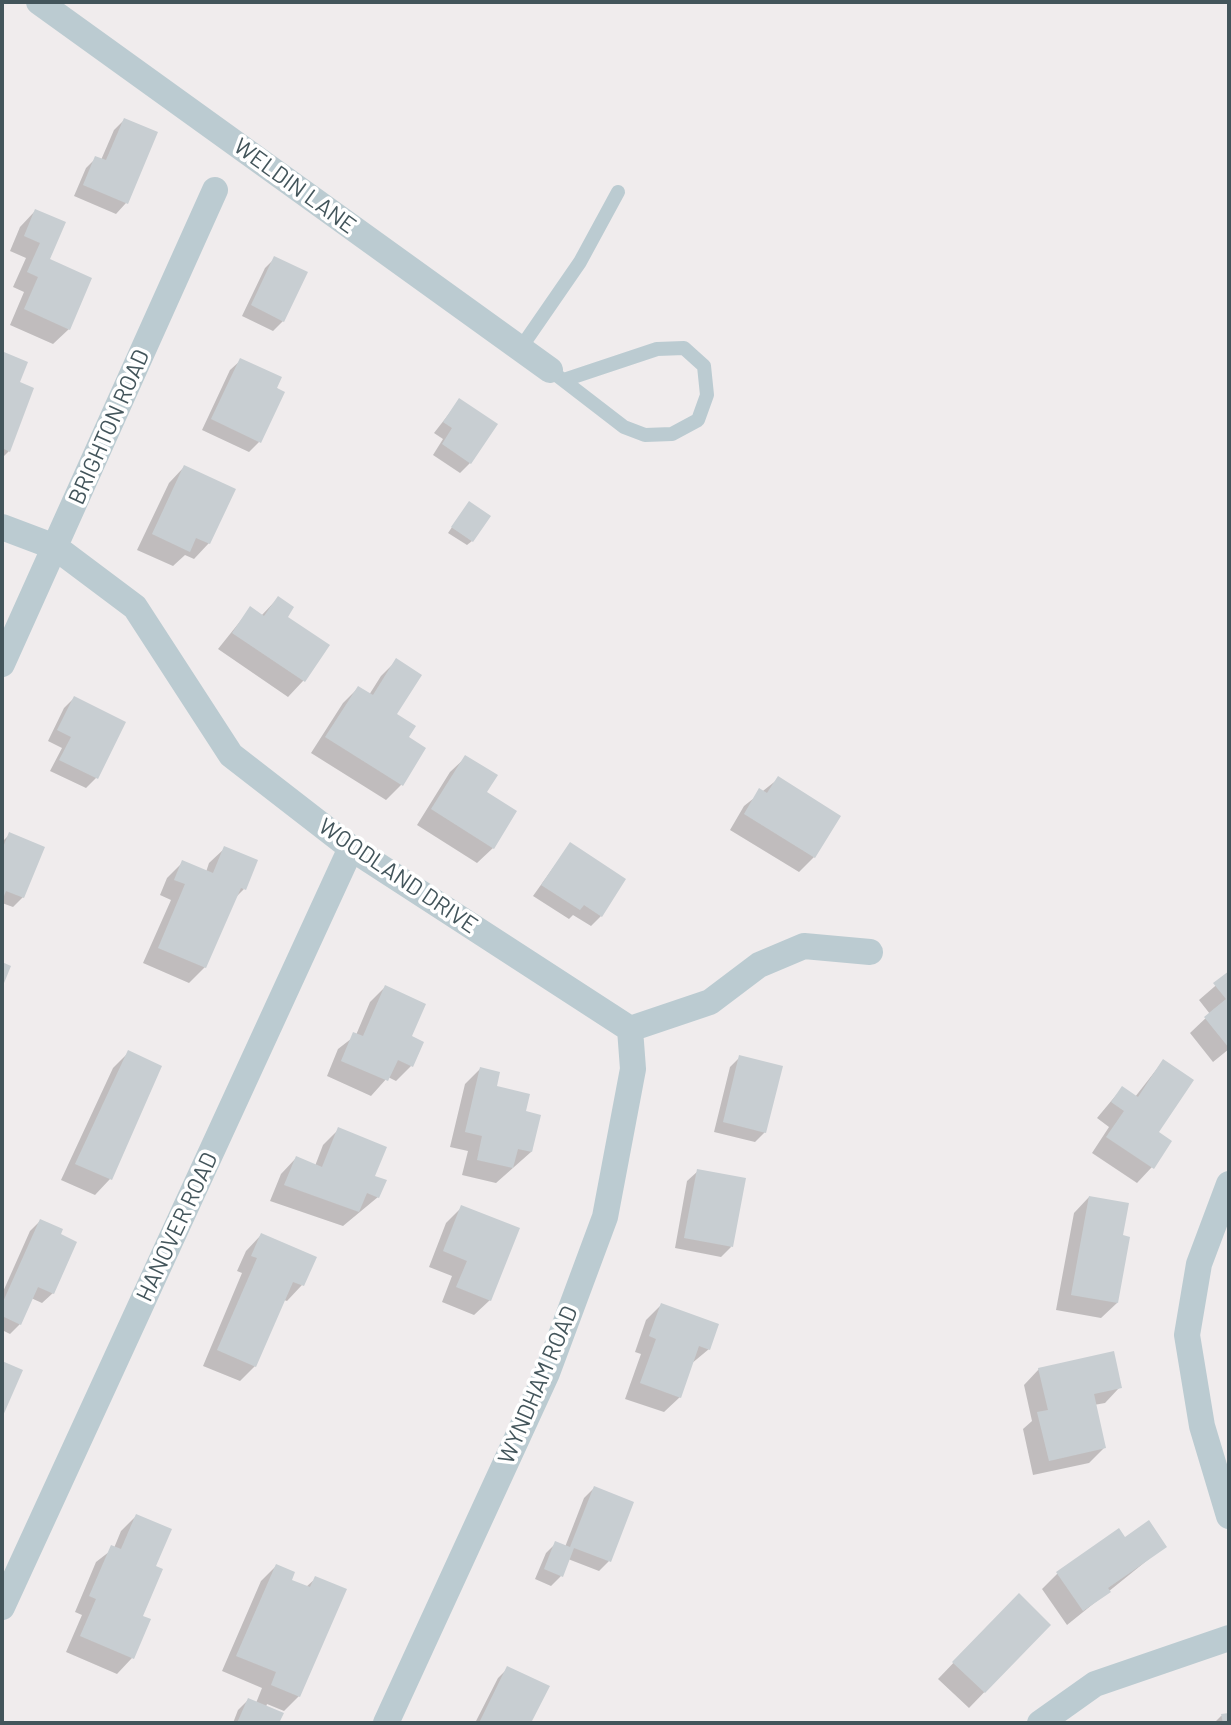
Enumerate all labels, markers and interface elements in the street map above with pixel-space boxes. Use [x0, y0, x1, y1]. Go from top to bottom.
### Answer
street label: WELDIN LANE [229, 132, 361, 240]
street label: BRIGHTON ROAD [63, 345, 155, 509]
street label: WOODLAND DRIVE [313, 813, 483, 939]
street label: HANOVER ROAD [130, 1148, 224, 1306]
street label: WYNDHAM ROAD [492, 1302, 584, 1468]

